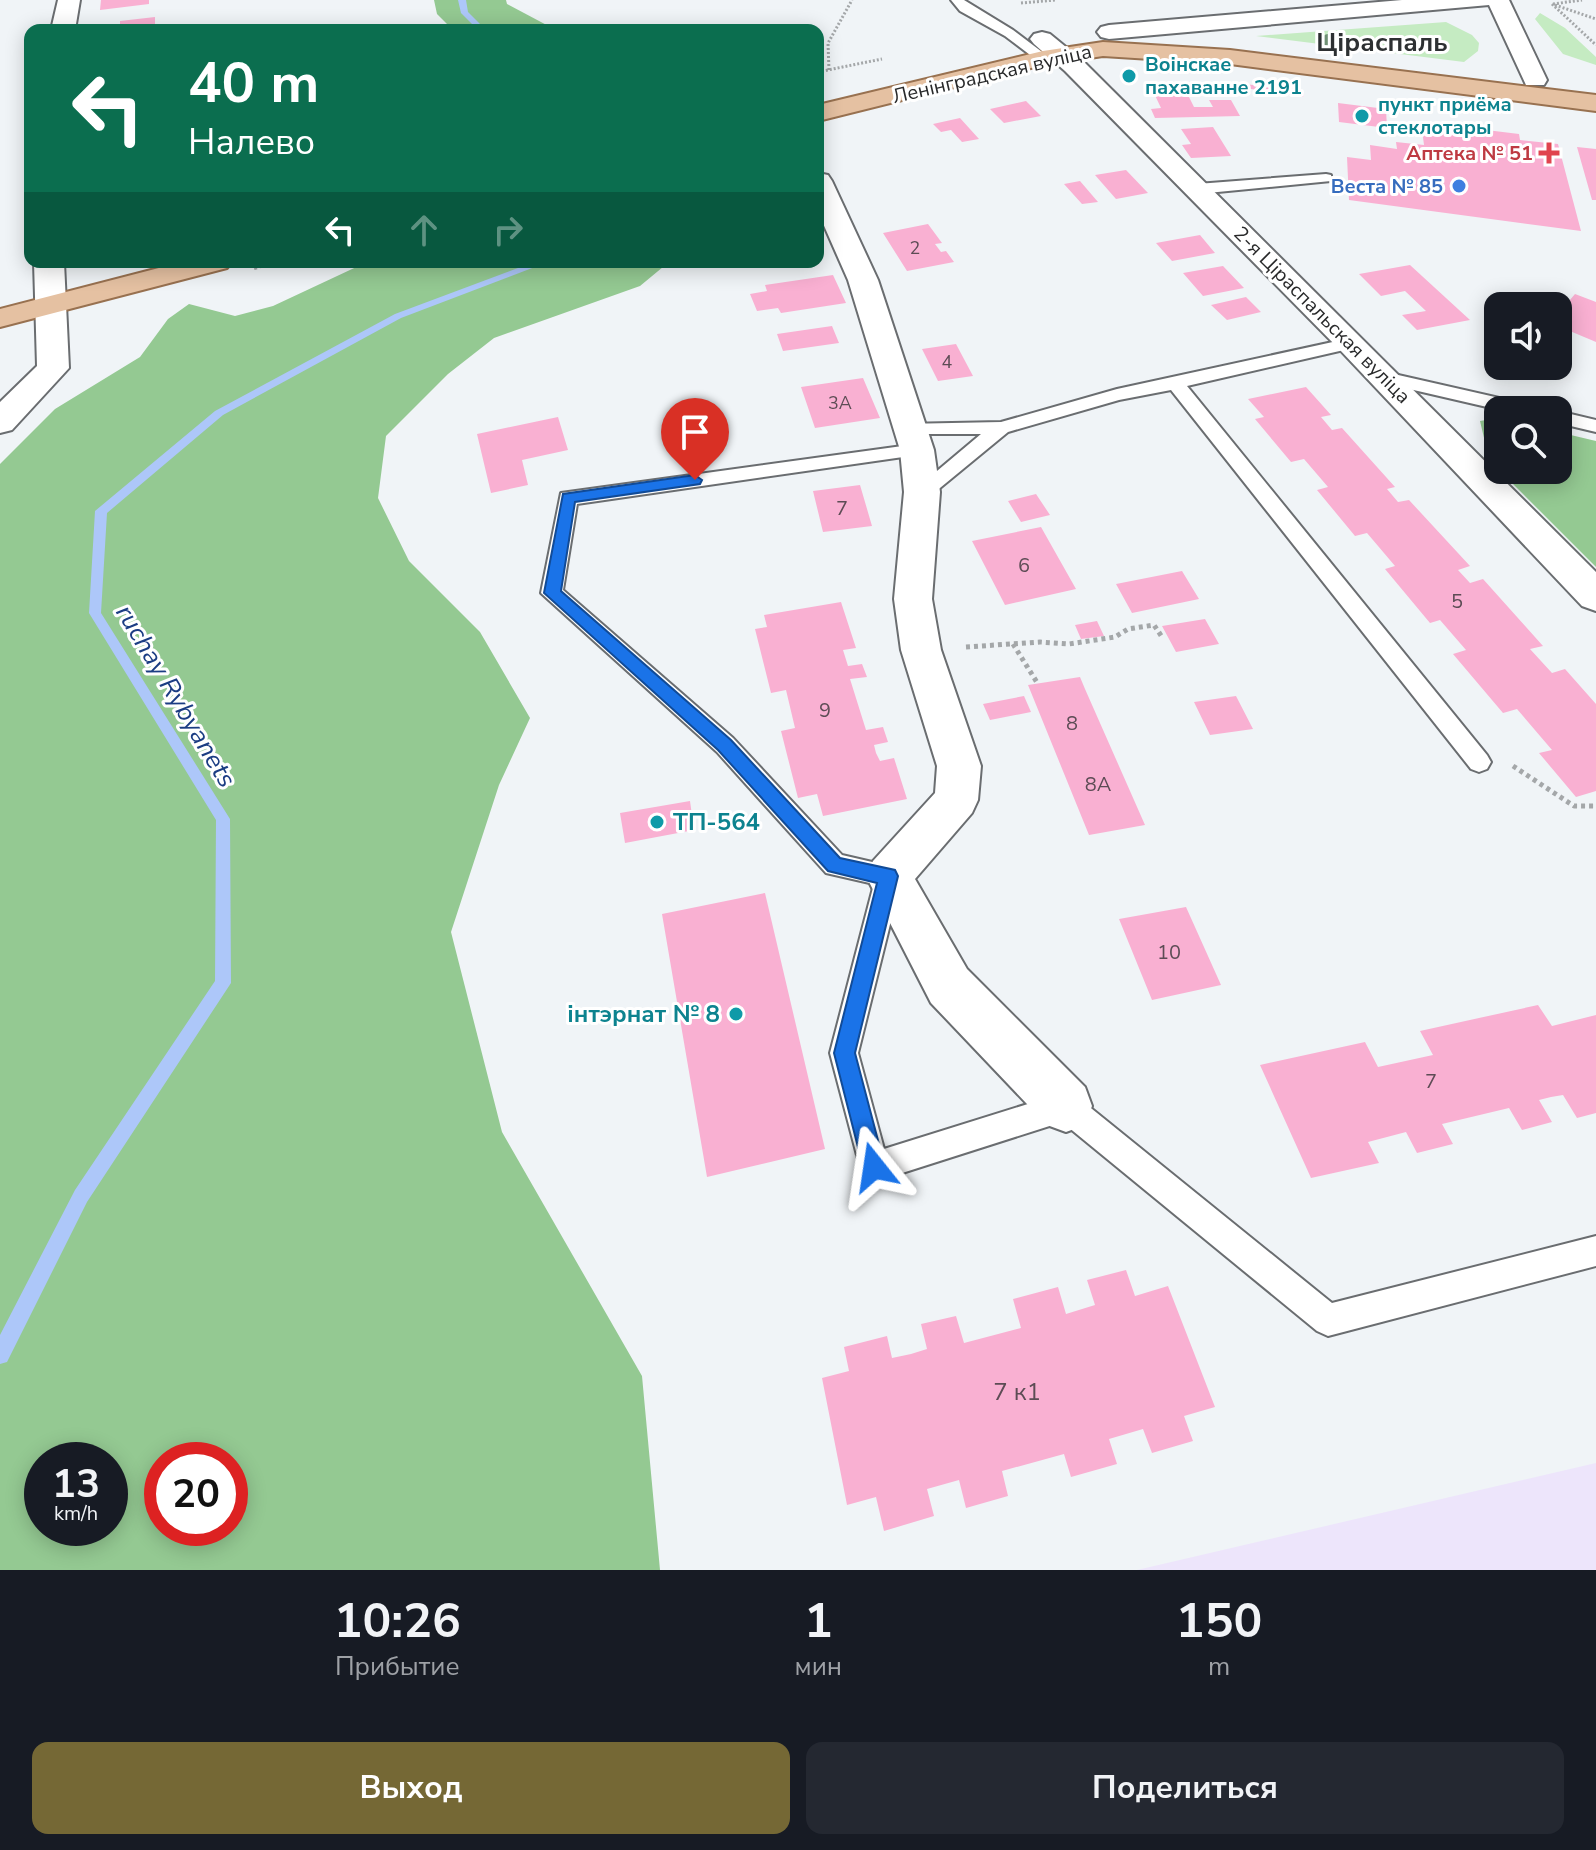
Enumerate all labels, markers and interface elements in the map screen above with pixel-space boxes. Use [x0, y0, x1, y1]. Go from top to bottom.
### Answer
district label: Ціраспаль [1316, 25, 1448, 60]
street label: Ленінградская вуліца [890, 38, 1094, 110]
text: 40 m [188, 45, 319, 122]
place label: Воінскае пахаванне 2191 [1145, 51, 1302, 101]
icon: left [56, 56, 160, 160]
marker: Воінскае пахаванне 2191 [1120, 67, 1138, 85]
place label: пункт приёма стеклотары [1378, 91, 1512, 141]
marker: пункт приёма стеклотары [1353, 107, 1371, 125]
text: Налево [188, 118, 315, 167]
place label: Аптека № 51 [1406, 140, 1533, 167]
marker: Аптека № 51 [1540, 144, 1558, 162]
place label: Веста № 85 [1331, 173, 1443, 200]
marker: Веста № 85 [1450, 177, 1468, 195]
icon: left [318, 208, 362, 252]
icon: ahead [402, 208, 446, 252]
icon: right [486, 208, 530, 252]
street label: 2-я Ціраспальская вуліца [1227, 220, 1417, 410]
house number: 2 [910, 236, 920, 260]
map controls [1484, 292, 1572, 484]
button: sound [1484, 292, 1572, 380]
house number: 4 [942, 350, 953, 374]
house number: 3А [828, 391, 852, 415]
button: search [1484, 396, 1572, 484]
pin [661, 398, 729, 480]
icon: arrive [673, 410, 717, 454]
house number: 7 [836, 495, 848, 522]
house number: 6 [1018, 552, 1030, 579]
house number: 5 [1451, 588, 1463, 615]
water label: ruchay Rybyanets [108, 598, 244, 794]
house number: 9 [819, 697, 831, 724]
house number: 8 [1066, 710, 1078, 737]
house number: 8А [1085, 771, 1112, 798]
place label: ТП-564 [673, 806, 760, 838]
marker: ТП-564 [648, 813, 666, 831]
house number: 10 [1157, 939, 1181, 966]
place label: інтэрнат № 8 [567, 998, 720, 1030]
marker: інтэрнат № 8 [727, 1005, 745, 1023]
house number: 7 [1425, 1068, 1437, 1095]
position arrow [832, 1125, 916, 1209]
house number: 7 к1 [993, 1376, 1041, 1408]
speed limit sign: 20 [144, 1442, 248, 1546]
text: 13 [52, 1457, 100, 1511]
text: km/h [54, 1500, 98, 1527]
text: 10:26 [334, 1588, 461, 1654]
text: 1 [804, 1588, 833, 1654]
text: 150 [1176, 1588, 1262, 1654]
text: Прибытие [335, 1649, 460, 1684]
text: мин [795, 1649, 842, 1684]
text: m [1208, 1649, 1230, 1684]
button: Выход [32, 1742, 790, 1834]
button: Поделиться [806, 1742, 1564, 1834]

